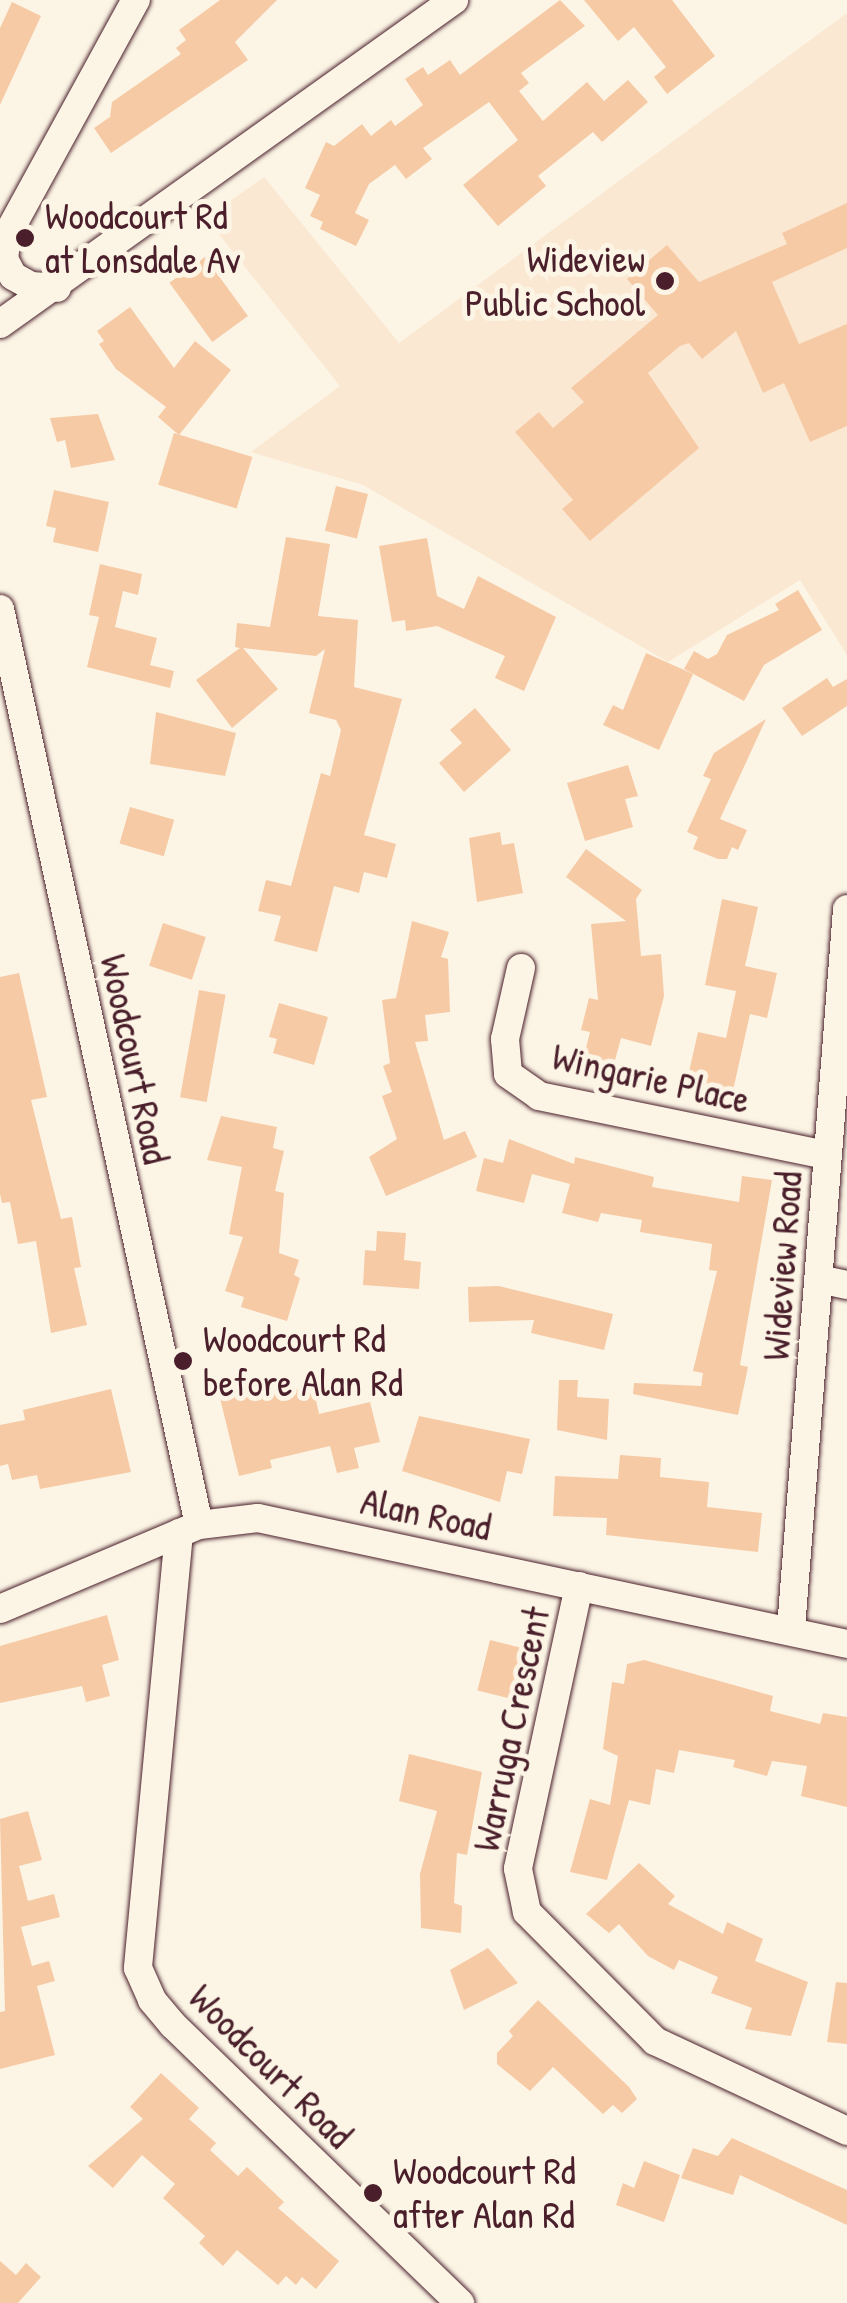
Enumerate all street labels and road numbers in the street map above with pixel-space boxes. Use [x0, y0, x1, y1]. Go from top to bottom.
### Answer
street label: Woodcourt Road [91, 950, 179, 1168]
street label: Wingarie Place [548, 1033, 754, 1123]
street label: Wideview Road [753, 1170, 811, 1362]
street label: Alan Road [357, 1478, 495, 1550]
street label: Warruga Crescent [463, 1603, 559, 1855]
street label: Woodcourt Road [180, 1975, 362, 2157]

